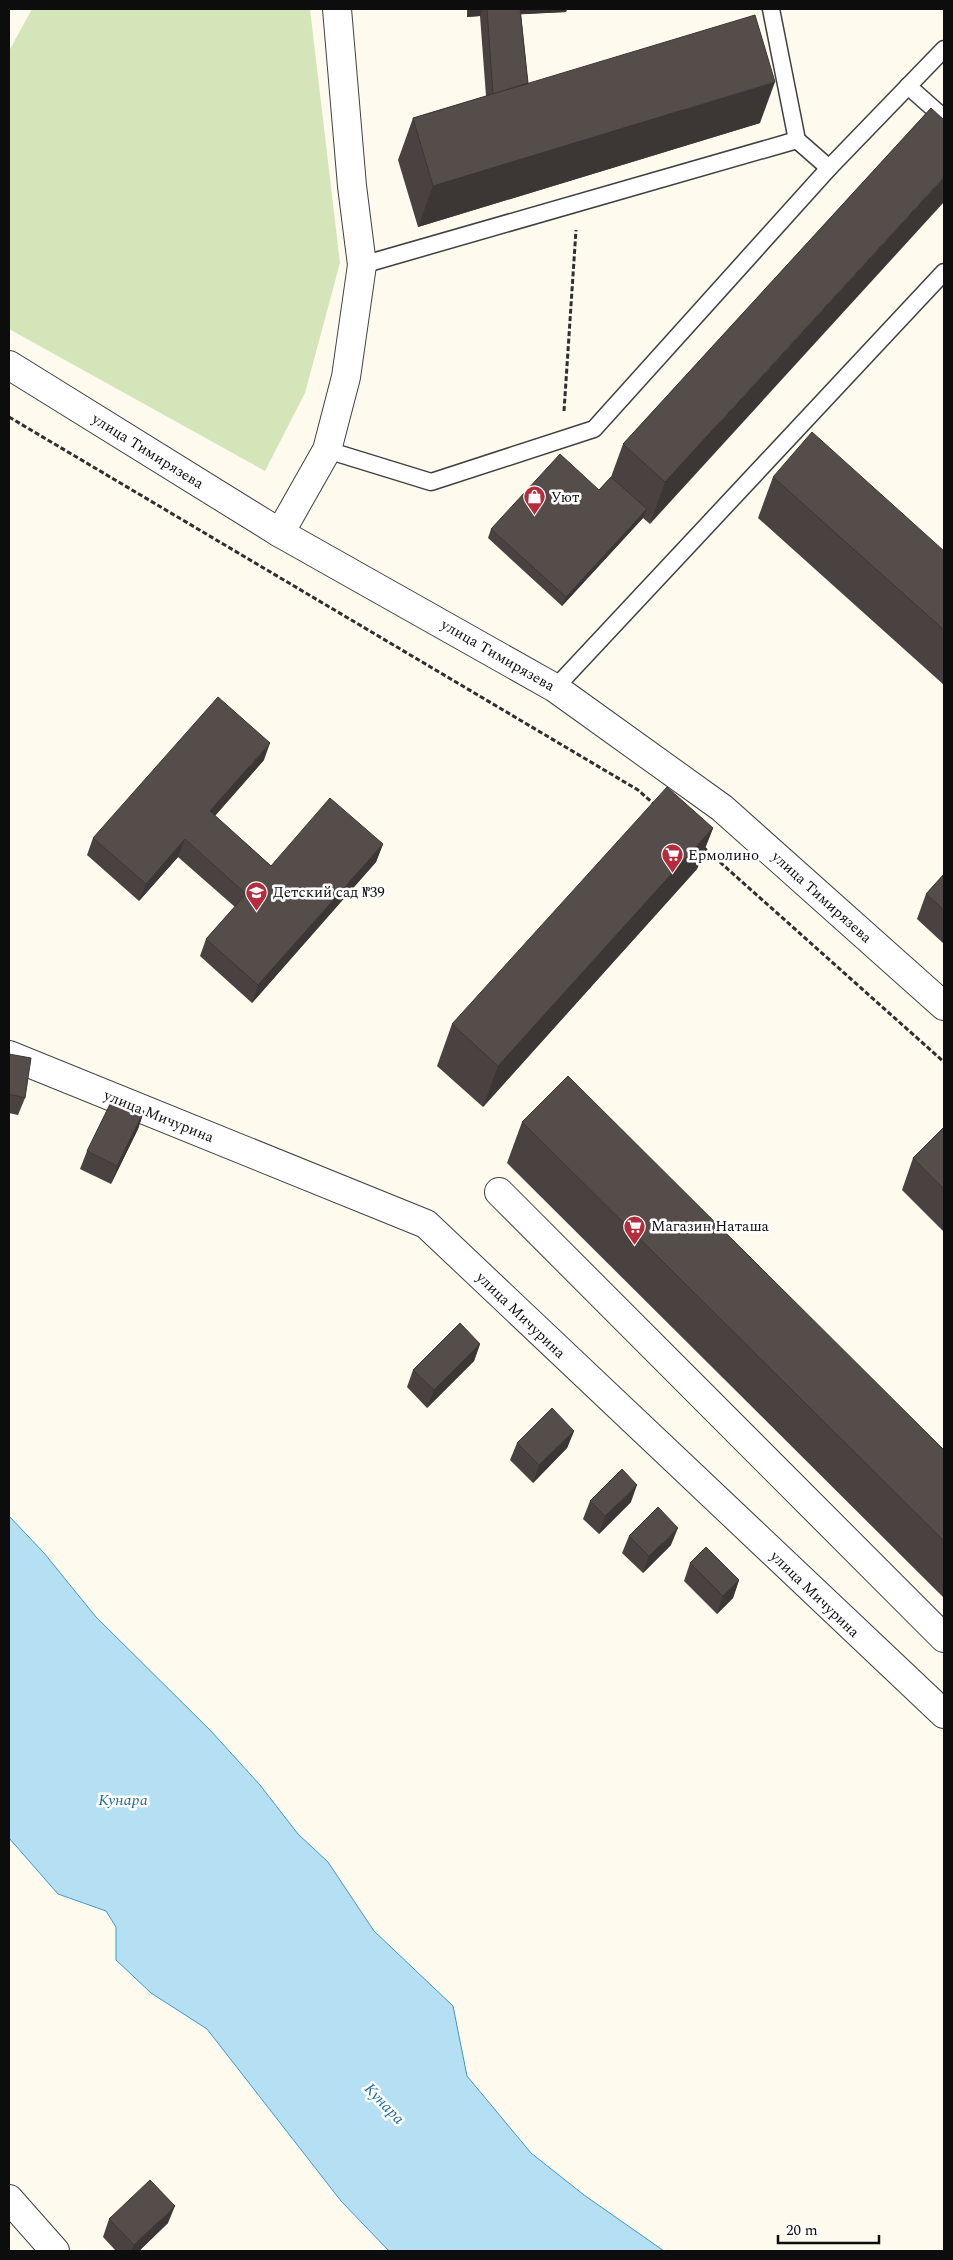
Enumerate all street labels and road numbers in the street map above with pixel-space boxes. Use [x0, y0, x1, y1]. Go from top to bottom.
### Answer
street label: улица Тимирязева [86, 407, 209, 495]
street label: улица Тимирязева [436, 613, 560, 698]
street label: улица Тимирязева [766, 845, 877, 949]
street label: улица Мичурина [99, 1084, 218, 1149]
street label: улица Мичурина [470, 1266, 571, 1365]
street label: улица Мичурина [764, 1545, 865, 1644]

